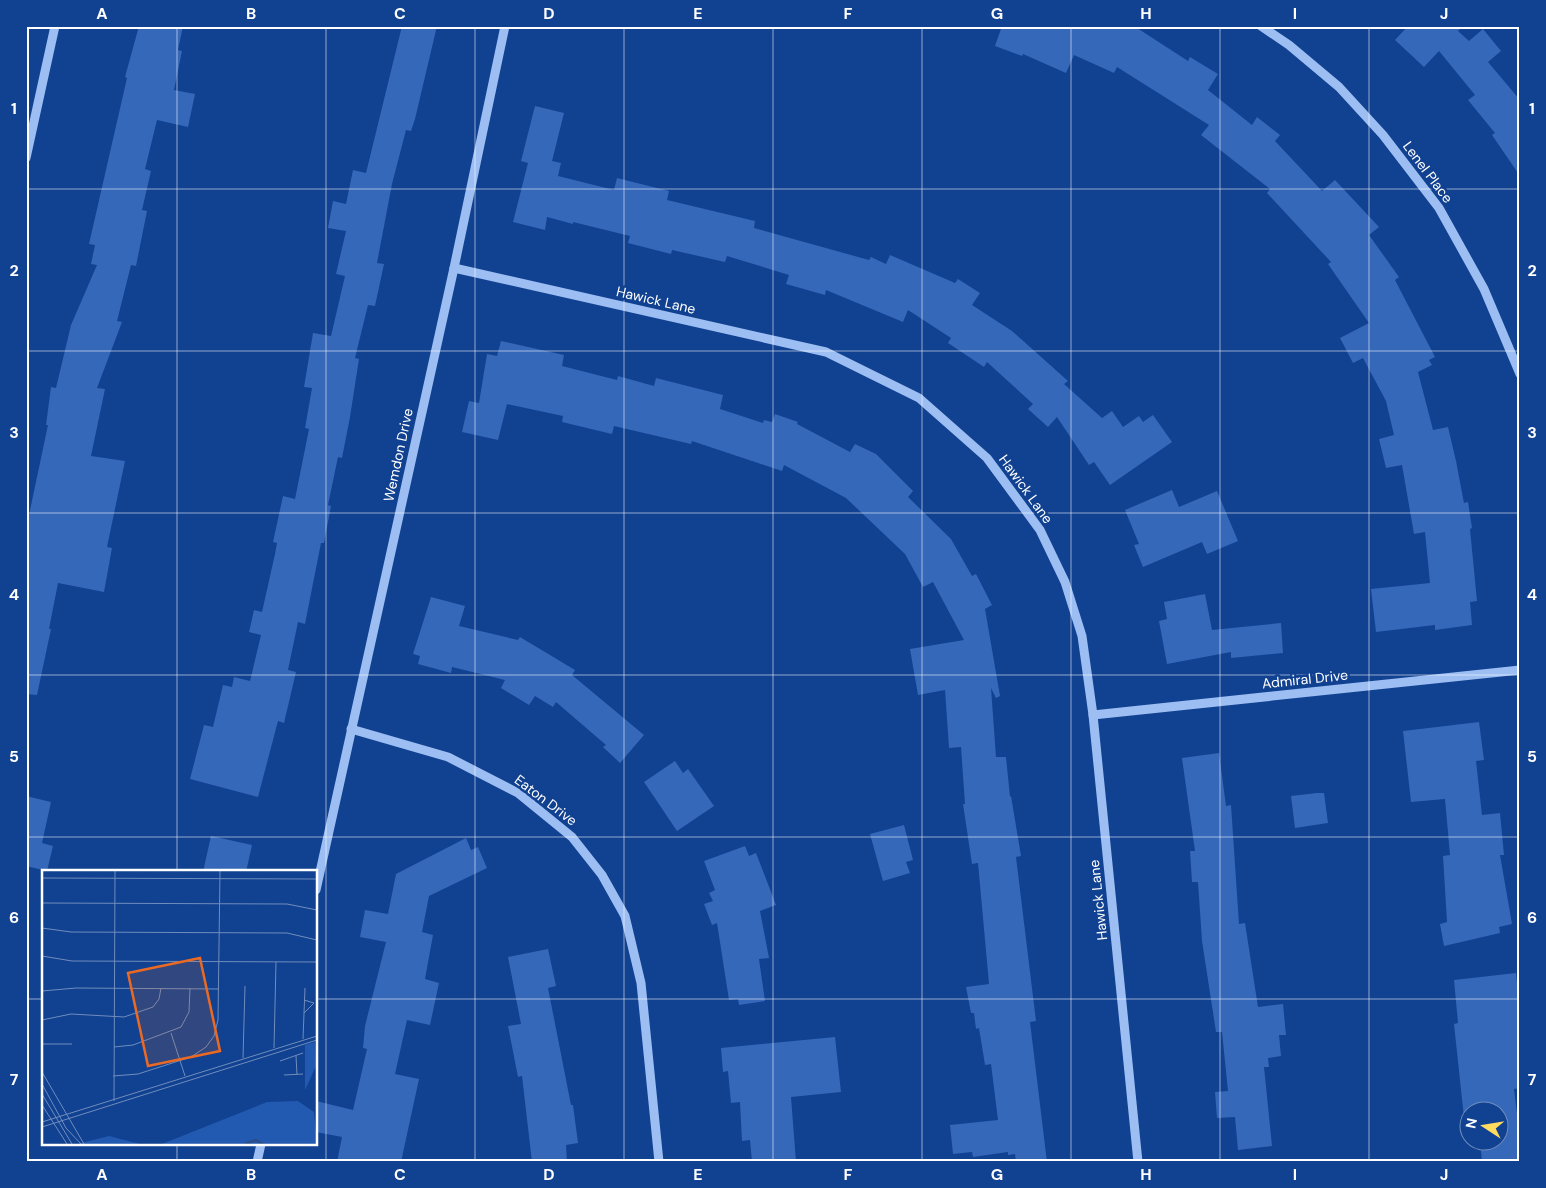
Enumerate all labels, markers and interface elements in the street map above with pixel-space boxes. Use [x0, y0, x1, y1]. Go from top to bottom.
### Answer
text: A [96, 3, 108, 24]
text: B [246, 3, 256, 24]
text: C [394, 3, 406, 24]
text: D [543, 3, 555, 24]
text: E [693, 3, 703, 24]
text: F [844, 3, 853, 24]
text: G [991, 3, 1003, 24]
text: H [1140, 3, 1152, 24]
text: I [1293, 3, 1297, 24]
text: J [1440, 3, 1448, 24]
text: 1 [11, 98, 17, 119]
text: 1 [1529, 98, 1535, 119]
street label: Lenel Place [1399, 138, 1457, 206]
text: 2 [9, 260, 19, 281]
text: 2 [1527, 260, 1537, 281]
street label: Hawick Lane [615, 282, 697, 318]
street label: Wemdon Drive [379, 406, 417, 503]
text: 3 [9, 422, 19, 443]
text: 3 [1527, 422, 1537, 443]
street label: Hawick Lane [995, 451, 1057, 527]
text: 4 [9, 584, 19, 605]
text: 4 [1527, 584, 1537, 605]
street label: Admiral Drive [1261, 666, 1349, 692]
text: 5 [9, 746, 19, 767]
text: 5 [1527, 746, 1537, 767]
street label: Eaton Drive [511, 771, 581, 829]
street label: Hawick Lane [1085, 859, 1111, 941]
inset map [42, 870, 318, 1146]
text: 6 [9, 907, 19, 928]
text: 6 [1527, 907, 1537, 928]
text: 7 [10, 1069, 19, 1090]
text: 7 [1528, 1069, 1537, 1090]
north arrow [1458, 1100, 1508, 1150]
text: N [1461, 1116, 1481, 1130]
text: A [96, 1164, 108, 1185]
text: B [246, 1164, 256, 1185]
text: C [394, 1164, 406, 1185]
text: D [543, 1164, 555, 1185]
text: E [693, 1164, 703, 1185]
text: F [844, 1164, 853, 1185]
text: G [991, 1164, 1003, 1185]
text: H [1140, 1164, 1152, 1185]
text: I [1293, 1164, 1297, 1185]
text: J [1440, 1164, 1448, 1185]

